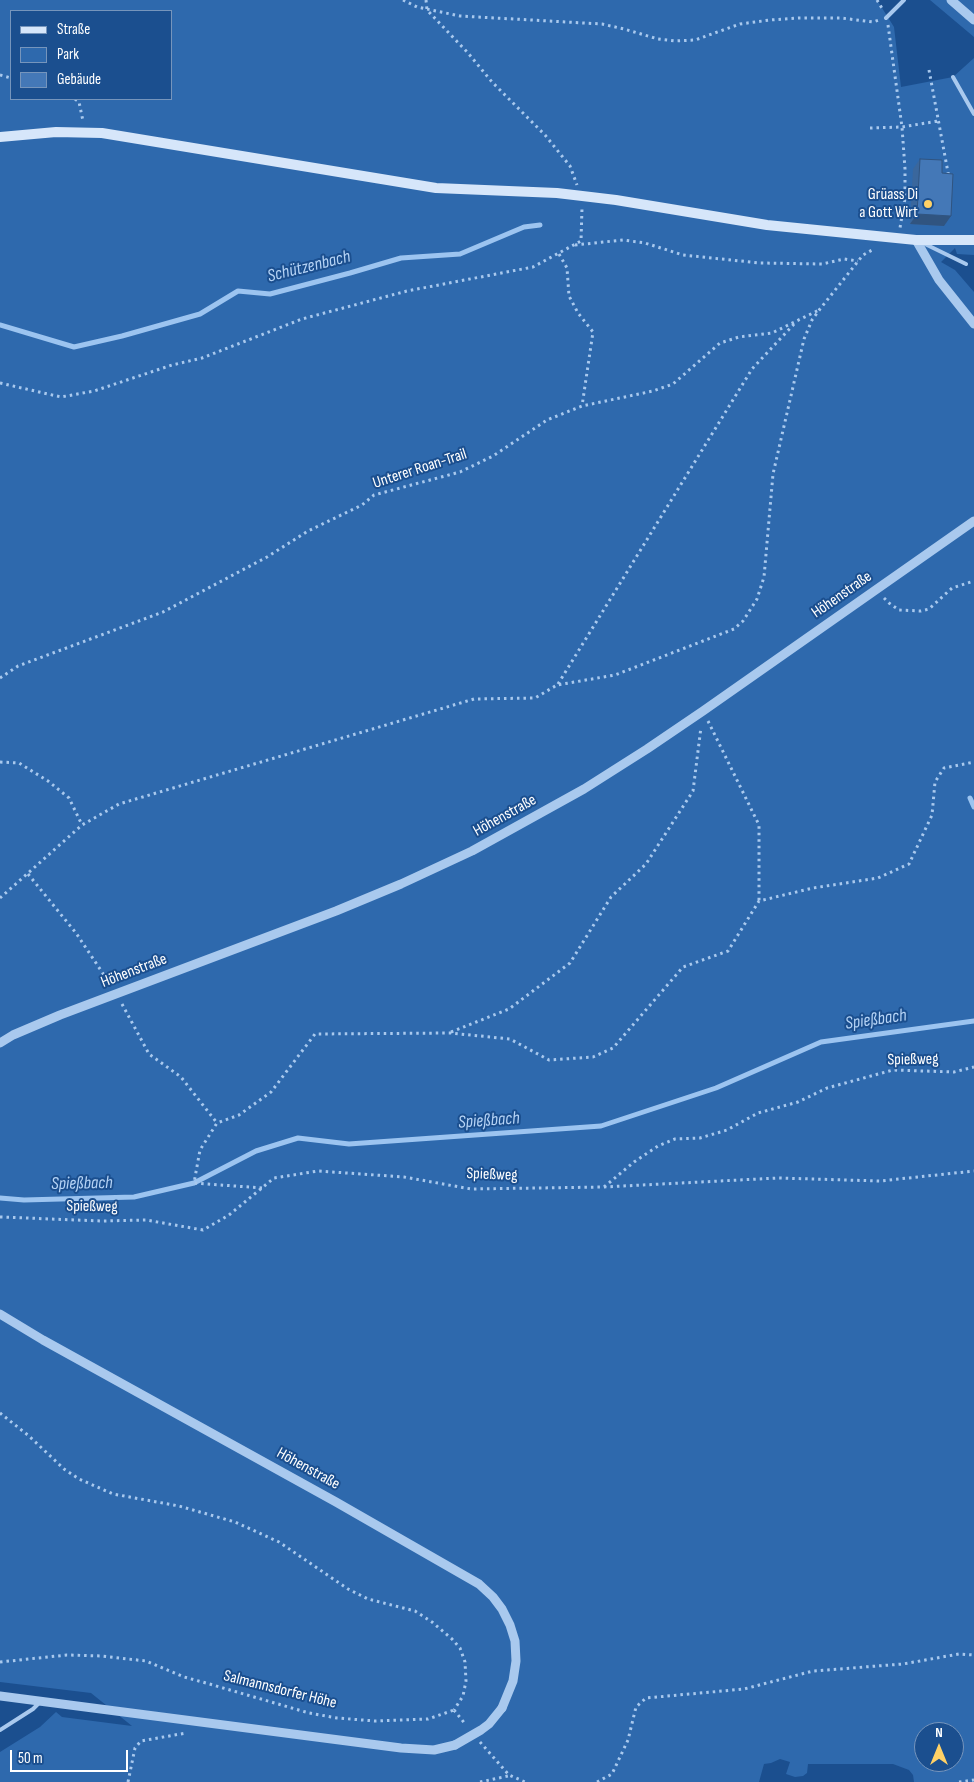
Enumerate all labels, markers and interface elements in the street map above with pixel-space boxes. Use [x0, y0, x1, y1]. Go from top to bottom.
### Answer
legend [10, 10, 172, 100]
text: Straße [57, 20, 90, 39]
text: Park [57, 45, 79, 64]
text: Gebäude [57, 70, 101, 89]
place label: Grüass Di a Gott Wirt [859, 185, 918, 223]
marker: Grüass Di a Gott Wirt [922, 198, 934, 210]
water label: Schützenbach [265, 246, 353, 288]
street label: Unterer Roan-Trail [371, 445, 469, 493]
street label: Höhenstraße [808, 567, 876, 623]
street label: Höhenstraße [470, 791, 540, 841]
street label: Höhenstraße [98, 950, 170, 992]
water label: Spießbach [844, 1005, 908, 1035]
street label: Spießweg [887, 1050, 939, 1070]
water label: Spießbach [458, 1108, 520, 1134]
street label: Spießweg [466, 1165, 518, 1185]
water label: Spießbach [51, 1173, 113, 1195]
street label: Spießweg [66, 1197, 118, 1217]
street label: Höhenstraße [273, 1444, 343, 1494]
street label: Salmannsdorfer Höhe [221, 1667, 339, 1713]
north arrow [914, 1722, 964, 1772]
text: N [935, 1724, 943, 1741]
scale bar [12, 1740, 130, 1772]
text: 50 m [18, 1749, 43, 1768]

